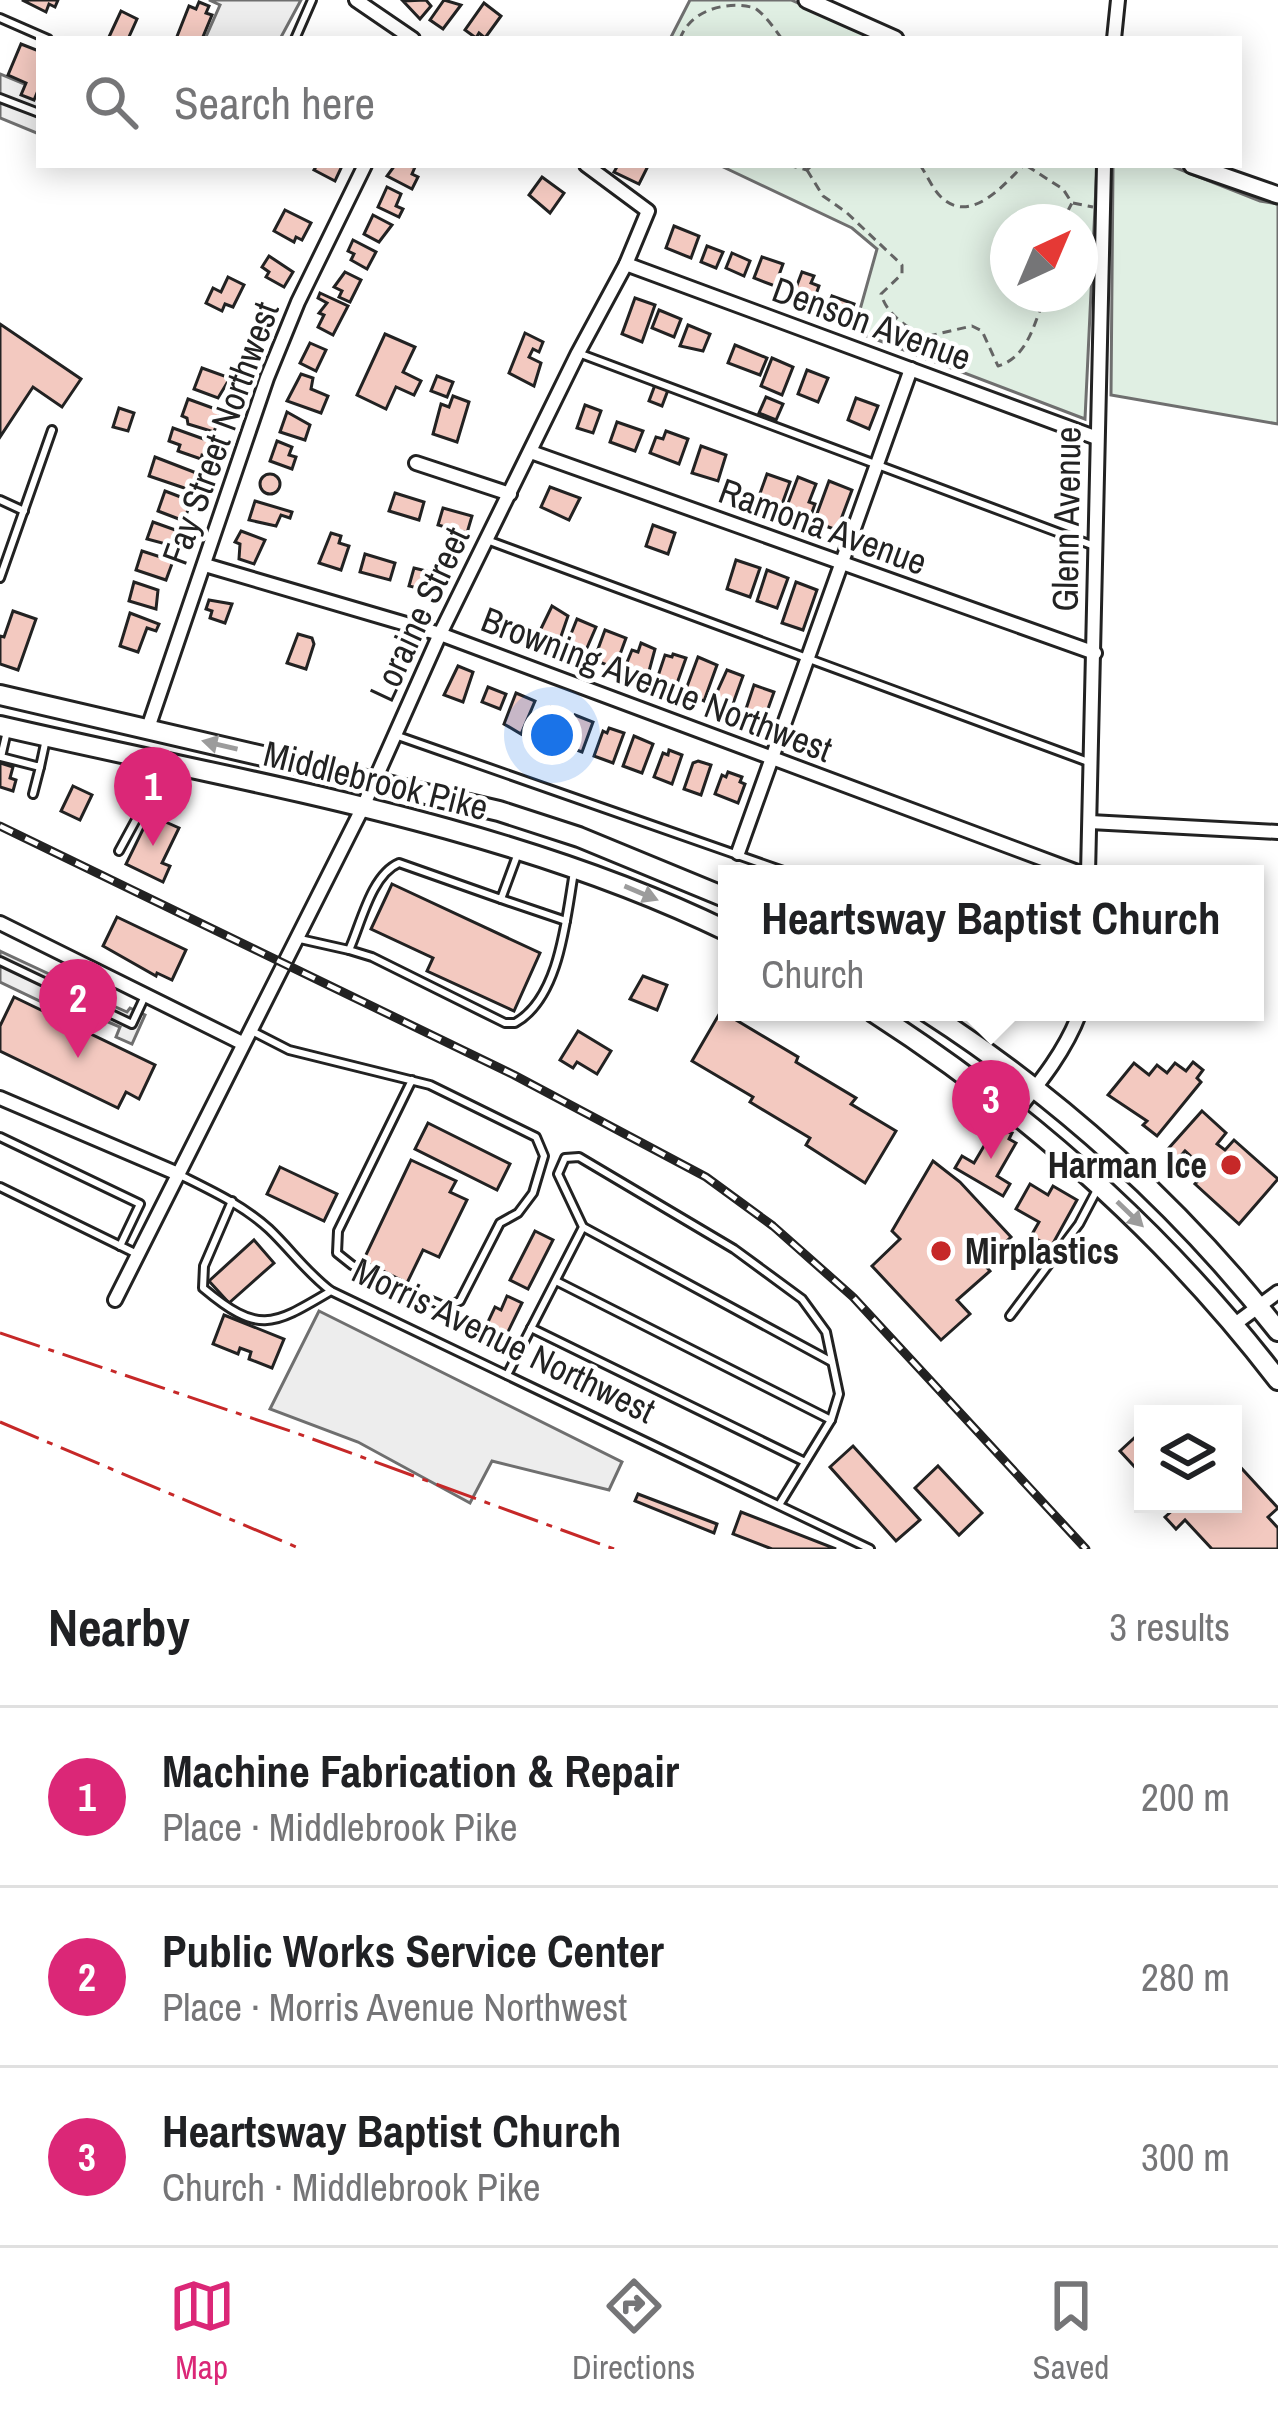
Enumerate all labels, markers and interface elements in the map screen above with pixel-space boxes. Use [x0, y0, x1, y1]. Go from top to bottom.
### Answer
search box [36, 36, 1242, 168]
icon: search [78, 69, 144, 135]
text: Search here [174, 72, 375, 133]
north arrow [990, 204, 1098, 312]
street label: Denson Avenue [766, 265, 978, 381]
street label: Fay Street Northwest [150, 295, 290, 571]
street label: Glenn Avenue [1040, 426, 1092, 612]
street label: Ramona Avenue [712, 466, 934, 586]
street label: Loraine Street [358, 519, 480, 709]
street label: Browning Avenue Northwest [475, 595, 839, 773]
your location [522, 705, 582, 765]
street label: Middlebrook Pike [259, 729, 493, 831]
one-way arrow [201, 735, 238, 754]
pin: 1 [114, 747, 192, 846]
popup [718, 865, 1264, 1021]
one-way arrow [623, 884, 658, 904]
text: Heartsway Baptist Church [761, 887, 1221, 948]
text: Church [761, 948, 864, 1000]
pin: 2 [39, 959, 117, 1058]
pin: 3 [952, 1060, 1030, 1159]
place label: Harman Ice [1048, 1141, 1207, 1189]
marker: Harman Ice [1218, 1152, 1244, 1178]
one-way arrow [1115, 1199, 1144, 1227]
place label: Mirplastics [965, 1227, 1119, 1275]
marker: Mirplastics [928, 1238, 954, 1264]
street label: Morris Avenue Northwest [345, 1246, 663, 1434]
map controls [1134, 1405, 1242, 1513]
button: layers [1134, 1405, 1242, 1513]
text: Nearby [48, 1593, 190, 1662]
text: 3 results [1109, 1601, 1230, 1653]
text: Machine Fabrication & Repair [162, 1740, 679, 1801]
text: 1 [78, 1771, 96, 1823]
text: 200 m [1141, 1771, 1230, 1823]
text: Place · Middlebrook Pike [162, 1801, 518, 1853]
text: Public Works Service Center [162, 1920, 664, 1981]
text: 2 [78, 1951, 96, 2003]
text: 280 m [1141, 1951, 1230, 2003]
text: Place · Morris Avenue Northwest [162, 1981, 627, 2033]
text: Heartsway Baptist Church [162, 2100, 621, 2161]
text: 3 [78, 2131, 96, 2183]
text: 300 m [1141, 2131, 1230, 2183]
text: Church · Middlebrook Pike [162, 2161, 541, 2213]
tab: Map [169, 2273, 235, 2389]
tab: Directions [572, 2273, 695, 2389]
tab: Saved [1033, 2273, 1109, 2389]

